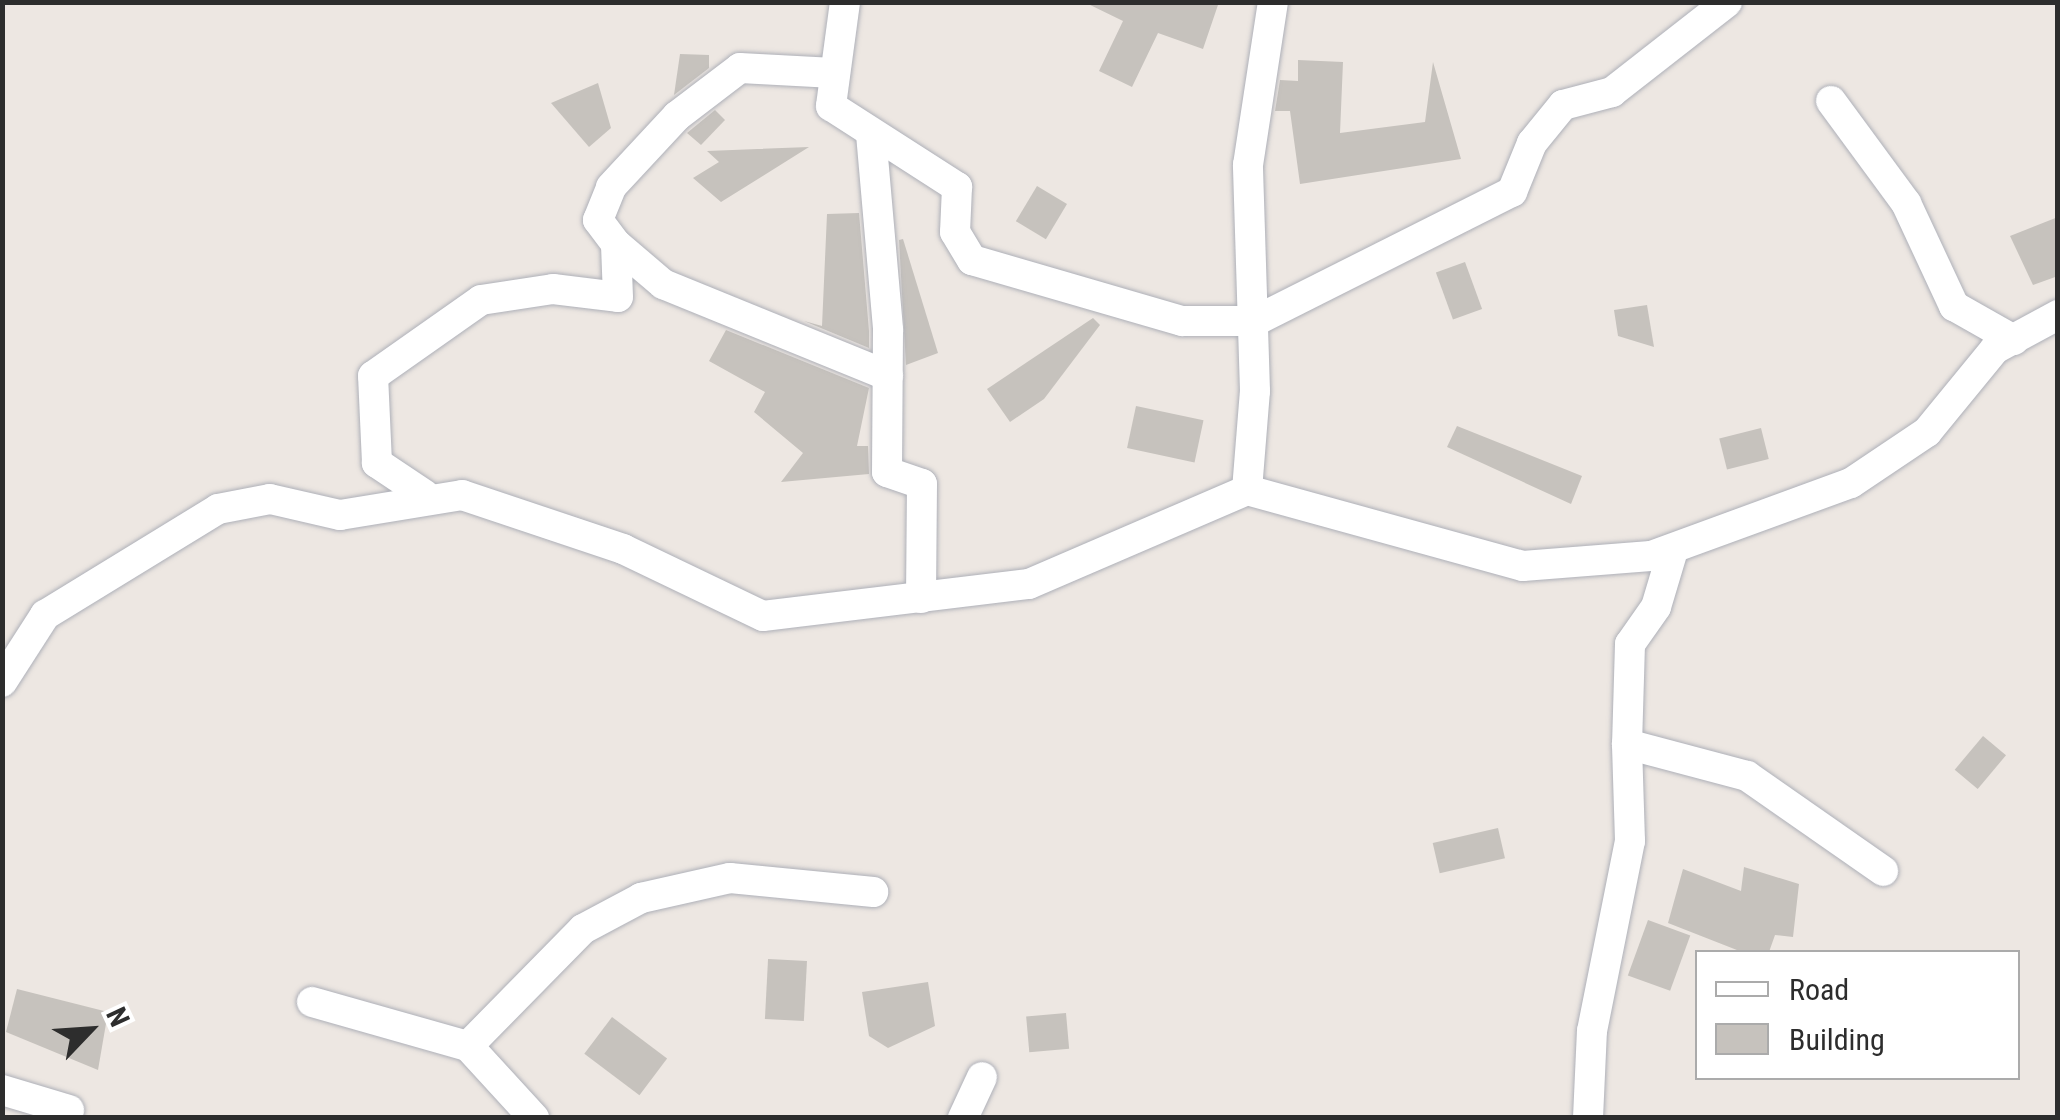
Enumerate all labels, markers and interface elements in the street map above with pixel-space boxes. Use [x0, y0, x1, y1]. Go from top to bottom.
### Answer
legend [1695, 950, 2020, 1080]
text: Road [1789, 972, 1849, 1007]
north arrow [40, 980, 140, 1080]
text: N [99, 1002, 136, 1032]
text: Building [1789, 1022, 1885, 1057]

